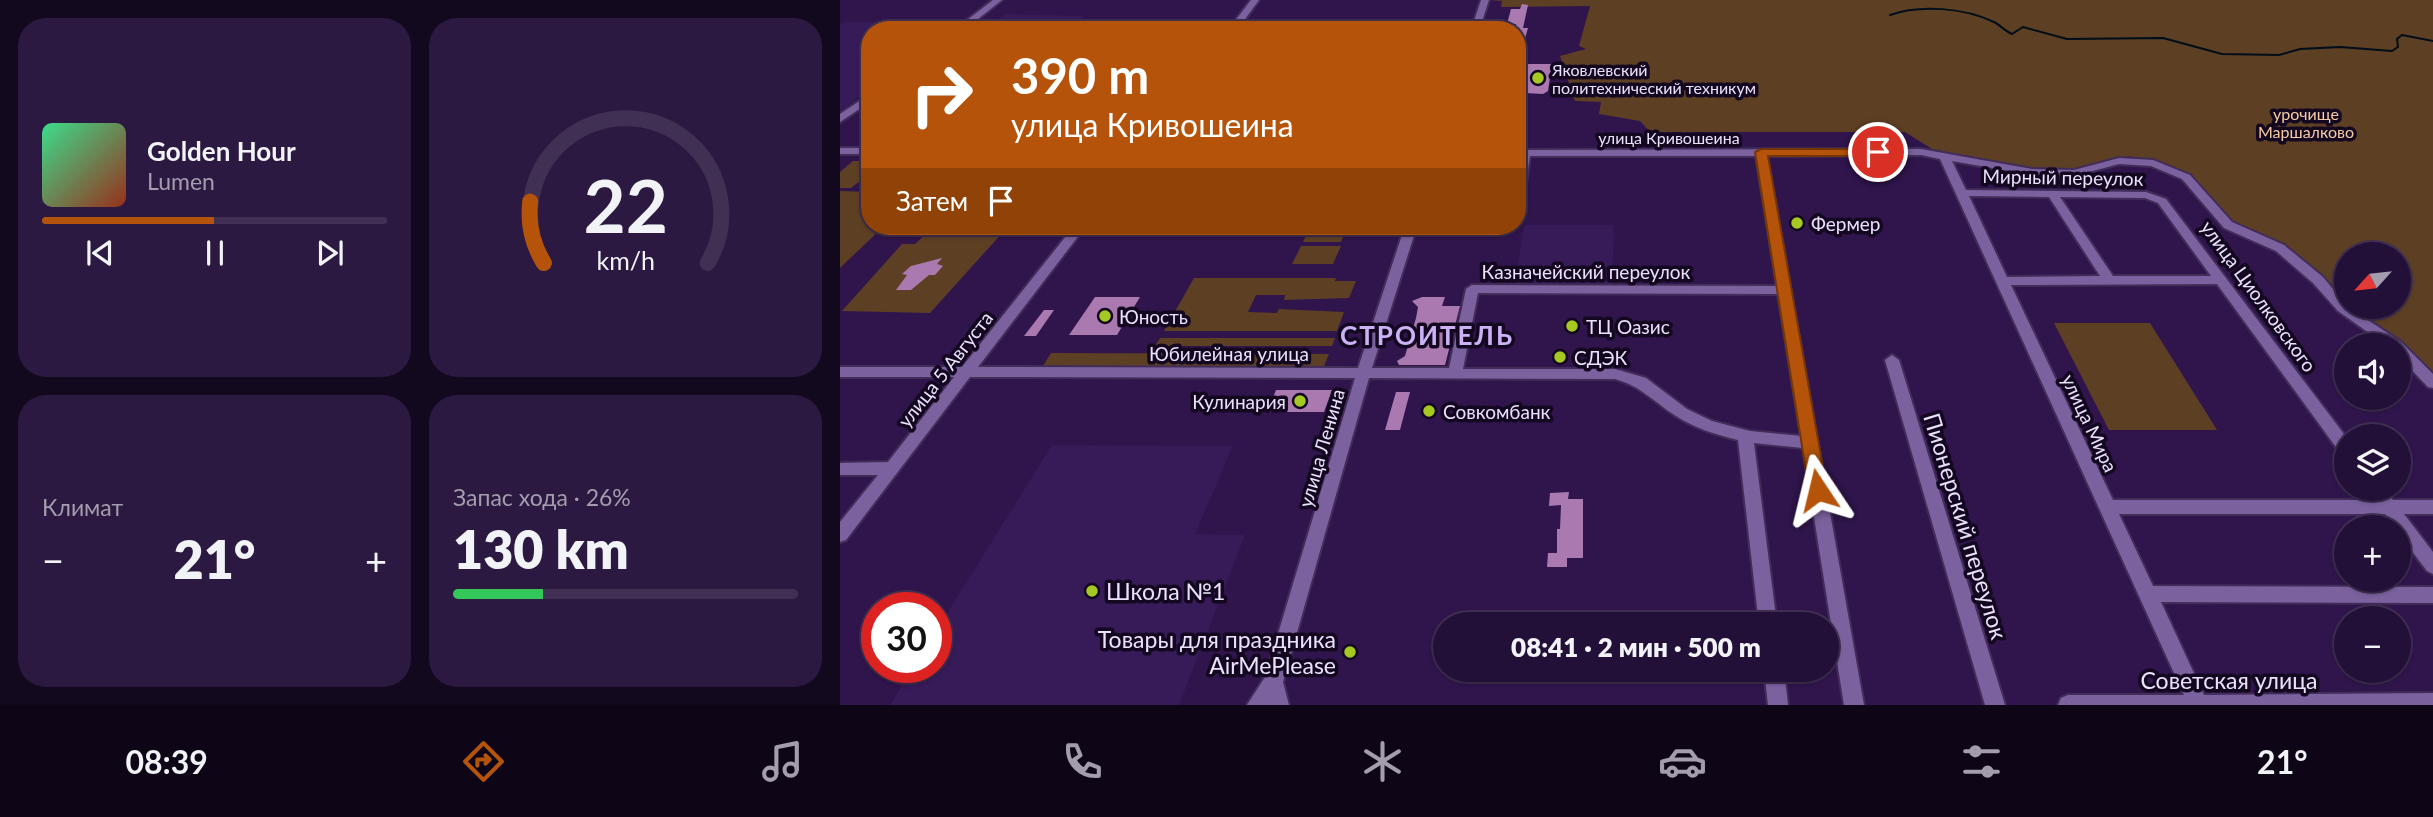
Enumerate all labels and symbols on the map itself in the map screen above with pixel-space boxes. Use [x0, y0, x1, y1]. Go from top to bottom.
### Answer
place label: Яковлевский политехнический техникум [1551, 60, 1756, 97]
marker: Яковлевский политехнический техникум [1530, 70, 1546, 86]
park label: урочище Маршалково [2258, 104, 2354, 141]
pin [1848, 122, 1908, 182]
street label: улица Кривошеина [1598, 128, 1740, 147]
street label: Мирный переулок [1982, 164, 2144, 190]
place label: Фермер [1811, 212, 1881, 235]
marker: Фермер [1789, 215, 1805, 231]
street label: улица Циолковского [2196, 216, 2322, 376]
north arrow [2334, 242, 2412, 318]
street label: Казначейский переулок [1482, 260, 1691, 283]
place label: Юность [1119, 305, 1188, 328]
street label: улица 5 Августа [893, 307, 997, 431]
marker: Юность [1097, 308, 1113, 324]
place label: ТЦ Оазис [1586, 315, 1670, 338]
marker: ТЦ Оазис [1564, 318, 1580, 334]
district label: СТРОИТЕЛЬ [1340, 319, 1514, 351]
street label: Юбилейная улица [1149, 342, 1309, 365]
place label: СДЭК [1574, 346, 1627, 369]
marker: СДЭК [1552, 349, 1568, 365]
street label: улица Мира [2057, 370, 2123, 476]
street label: улица Ленина [1293, 386, 1349, 510]
place label: Кулинария [1192, 390, 1286, 413]
marker: Кулинария [1292, 393, 1308, 409]
place label: Совкомбанк [1443, 400, 1551, 423]
marker: Совкомбанк [1421, 403, 1437, 419]
street label: Пионерский переулок [1918, 409, 2014, 643]
position arrow [1781, 453, 1855, 527]
place label: Школа №1 [1106, 577, 1225, 605]
marker: Школа №1 [1084, 583, 1100, 599]
speed limit sign: 30 [861, 592, 952, 683]
place label: Товары для праздника AirMePlease [1098, 625, 1336, 679]
marker: Товары для праздника AirMePlease [1342, 644, 1358, 660]
street label: Советская улица [2140, 666, 2318, 694]

